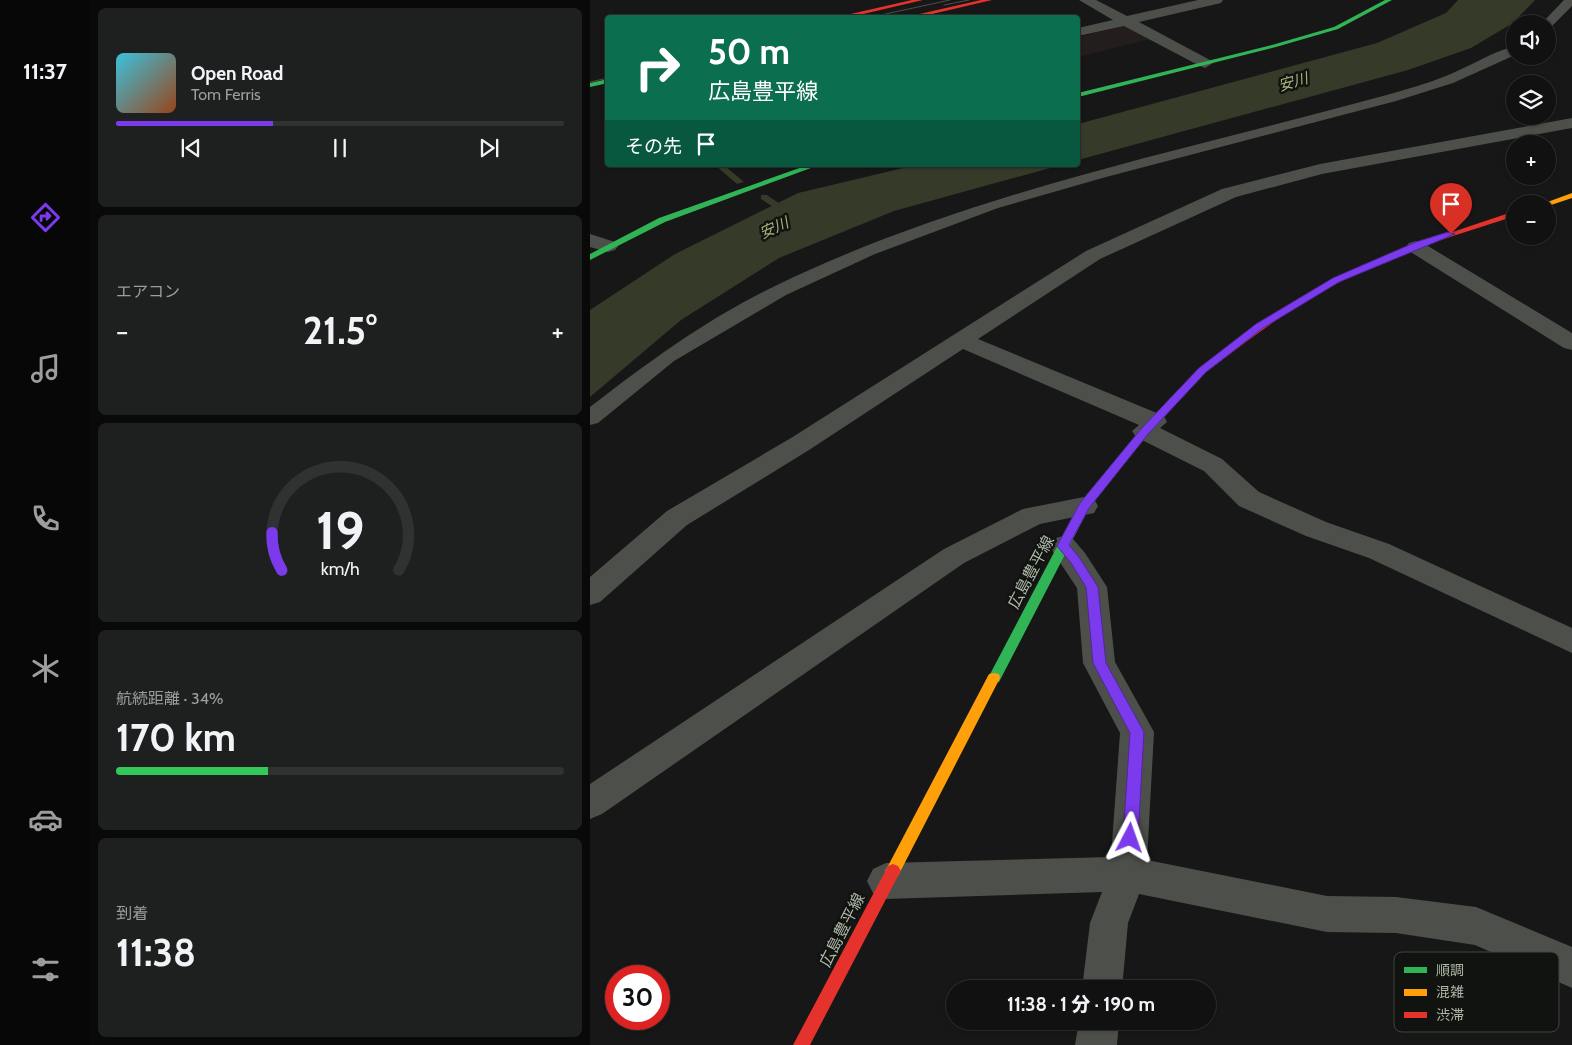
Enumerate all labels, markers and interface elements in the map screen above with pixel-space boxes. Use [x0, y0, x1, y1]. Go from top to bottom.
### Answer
map controls [1506, 15, 1556, 245]
button: sound [1506, 15, 1556, 65]
text: 50 m [708, 30, 790, 73]
icon: right [625, 35, 690, 100]
text: 11:37 [23, 58, 67, 85]
text: Open Road [191, 62, 283, 85]
water label: 安川 [1276, 69, 1312, 95]
button: layers [1506, 75, 1556, 125]
text: 広島豊平線 [708, 78, 818, 105]
text: Tom Ferris [191, 85, 261, 104]
icon: arrive [692, 130, 720, 158]
icon: previous [177, 134, 205, 162]
icon: pause [326, 134, 354, 162]
icon: next [475, 134, 503, 162]
text: その先 [625, 135, 682, 158]
button: + [1506, 135, 1556, 185]
pin [1430, 183, 1472, 234]
icon: arrive [1437, 190, 1465, 218]
button: − [1506, 195, 1556, 245]
icon: directions [28, 200, 63, 235]
water label: 安川 [757, 213, 793, 242]
text: エアコン [116, 282, 180, 301]
text: 21.5° [303, 307, 377, 354]
text: − [116, 314, 128, 348]
text: + [552, 314, 564, 348]
icon: music [28, 351, 63, 386]
text: 19 [316, 499, 364, 562]
icon: phone [28, 501, 63, 536]
street label: 広島豊平線 [1004, 532, 1058, 612]
text: km/h [320, 558, 360, 579]
icon: climate [28, 651, 63, 686]
text: 航続距離 · 34% [116, 689, 223, 708]
text: 170 km [116, 714, 236, 761]
icon: car [28, 802, 63, 837]
position arrow [1103, 811, 1155, 863]
street label: 広島豊平線 [815, 890, 869, 970]
text: 到着 [116, 904, 148, 923]
text: 11:38 [116, 929, 196, 976]
icon: filters [28, 952, 63, 987]
legend [1394, 952, 1559, 1032]
text: 順調 [1436, 961, 1464, 979]
speed limit sign: 30 [605, 965, 670, 1030]
text: 混雑 [1436, 983, 1464, 1001]
text: 11:38 · 1 分 · 190 m [1007, 993, 1155, 1016]
text: 渋滞 [1436, 1006, 1464, 1024]

